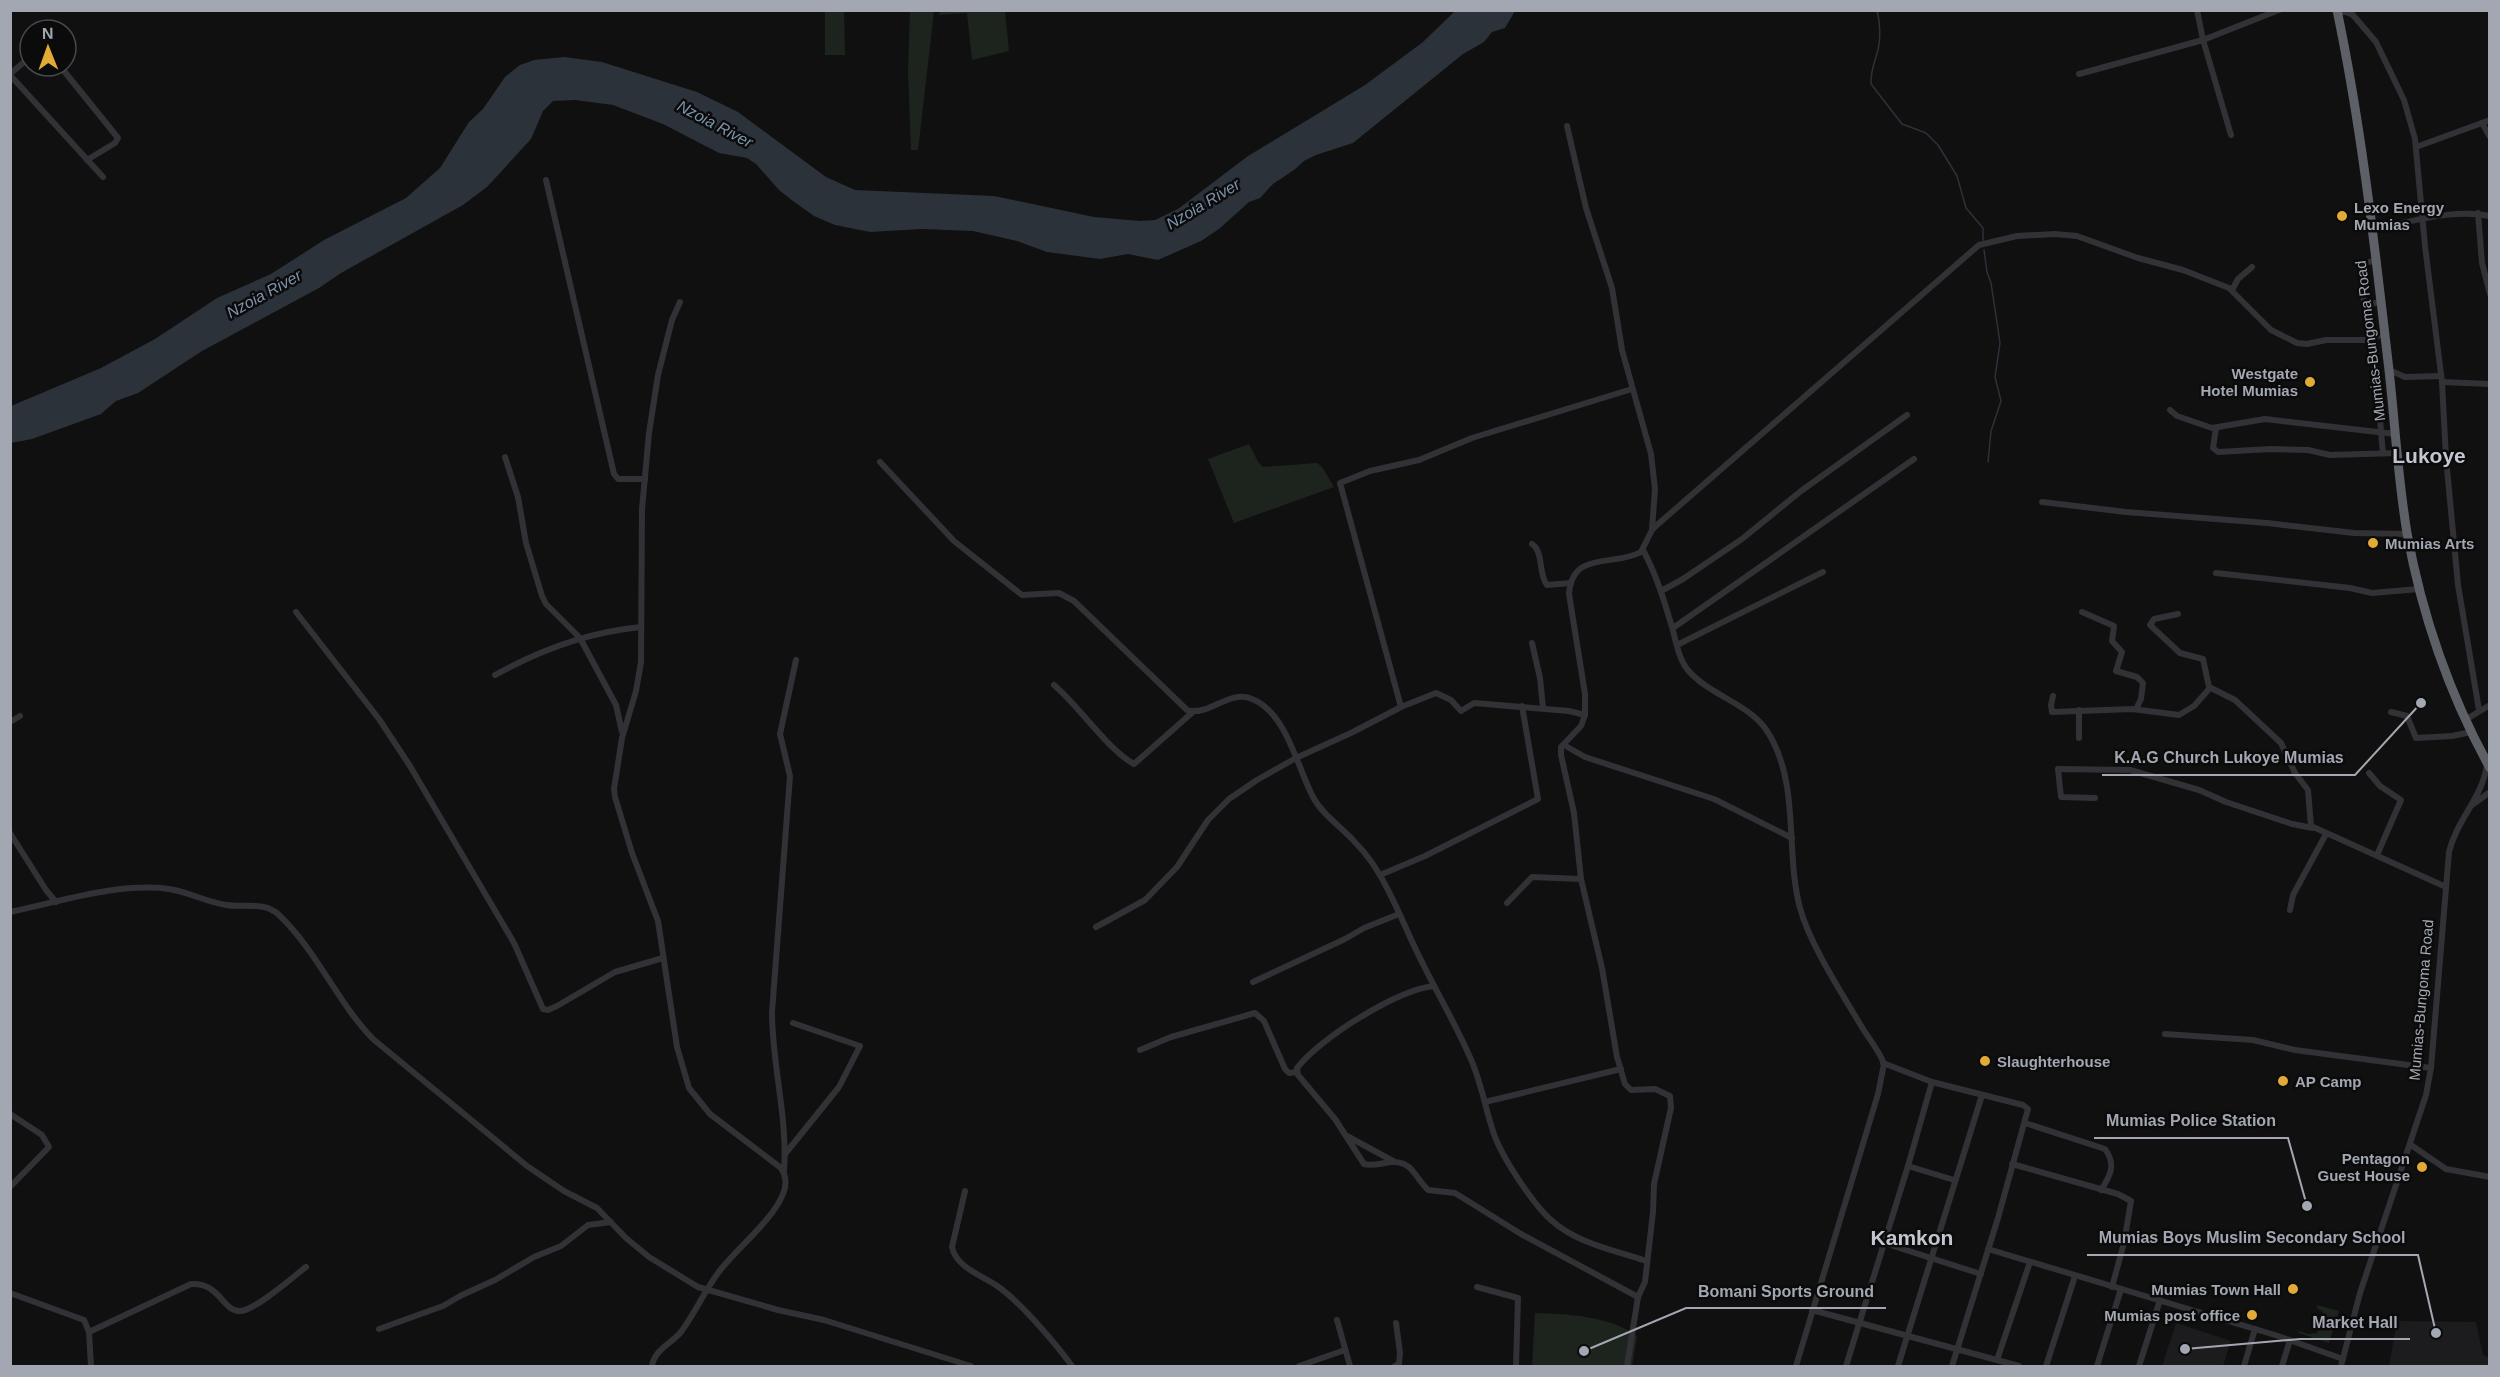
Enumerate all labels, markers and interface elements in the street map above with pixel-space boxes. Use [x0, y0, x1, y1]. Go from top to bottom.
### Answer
north arrow [18, 18, 78, 78]
text: N [42, 25, 54, 42]
water label: Nzoia River [675, 97, 756, 151]
water label: Nzoia River [1163, 175, 1243, 233]
place label: Lexo Energy Mumias [2354, 199, 2445, 233]
marker: Lexo Energy Mumias [2335, 209, 2349, 223]
street label: Mumias-Bungoma Road [2352, 260, 2388, 422]
water label: Nzoia River [224, 266, 305, 321]
place label: Westgate Hotel Mumias [2200, 365, 2298, 399]
marker: Westgate Hotel Mumias [2303, 375, 2317, 389]
district label: Lukoye [2392, 444, 2466, 467]
place label: Mumias Arts [2385, 535, 2474, 552]
marker: Mumias Arts [2366, 536, 2380, 550]
callout: K.A.G Church Lukoye Mumias [2102, 741, 2355, 775]
text: K.A.G Church Lukoye Mumias [2114, 749, 2344, 766]
street label: Mumias-Bungoma Road [2405, 919, 2437, 1081]
place label: Slaughterhouse [1997, 1053, 2110, 1070]
marker: Slaughterhouse [1978, 1054, 1992, 1068]
place label: AP Camp [2295, 1073, 2361, 1090]
marker: AP Camp [2276, 1074, 2290, 1088]
callout: Mumias Police Station [2094, 1104, 2288, 1138]
text: Mumias Police Station [2106, 1112, 2276, 1129]
place label: Pentagon Guest House [2317, 1150, 2410, 1184]
marker: Pentagon Guest House [2415, 1160, 2429, 1174]
callout: Mumias Boys Muslim Secondary School [2087, 1221, 2418, 1255]
district label: Kamkon [1871, 1226, 1953, 1249]
text: Mumias Boys Muslim Secondary School [2099, 1229, 2405, 1246]
callout: Bomani Sports Ground [1686, 1274, 1886, 1308]
place label: Mumias Town Hall [2151, 1281, 2281, 1298]
marker: Mumias Town Hall [2286, 1282, 2300, 1296]
text: Bomani Sports Ground [1698, 1283, 1874, 1300]
callout: Market Hall [2300, 1305, 2410, 1339]
place label: Mumias post office [2104, 1307, 2240, 1324]
marker: Mumias post office [2245, 1308, 2259, 1322]
text: Market Hall [2312, 1314, 2398, 1331]

